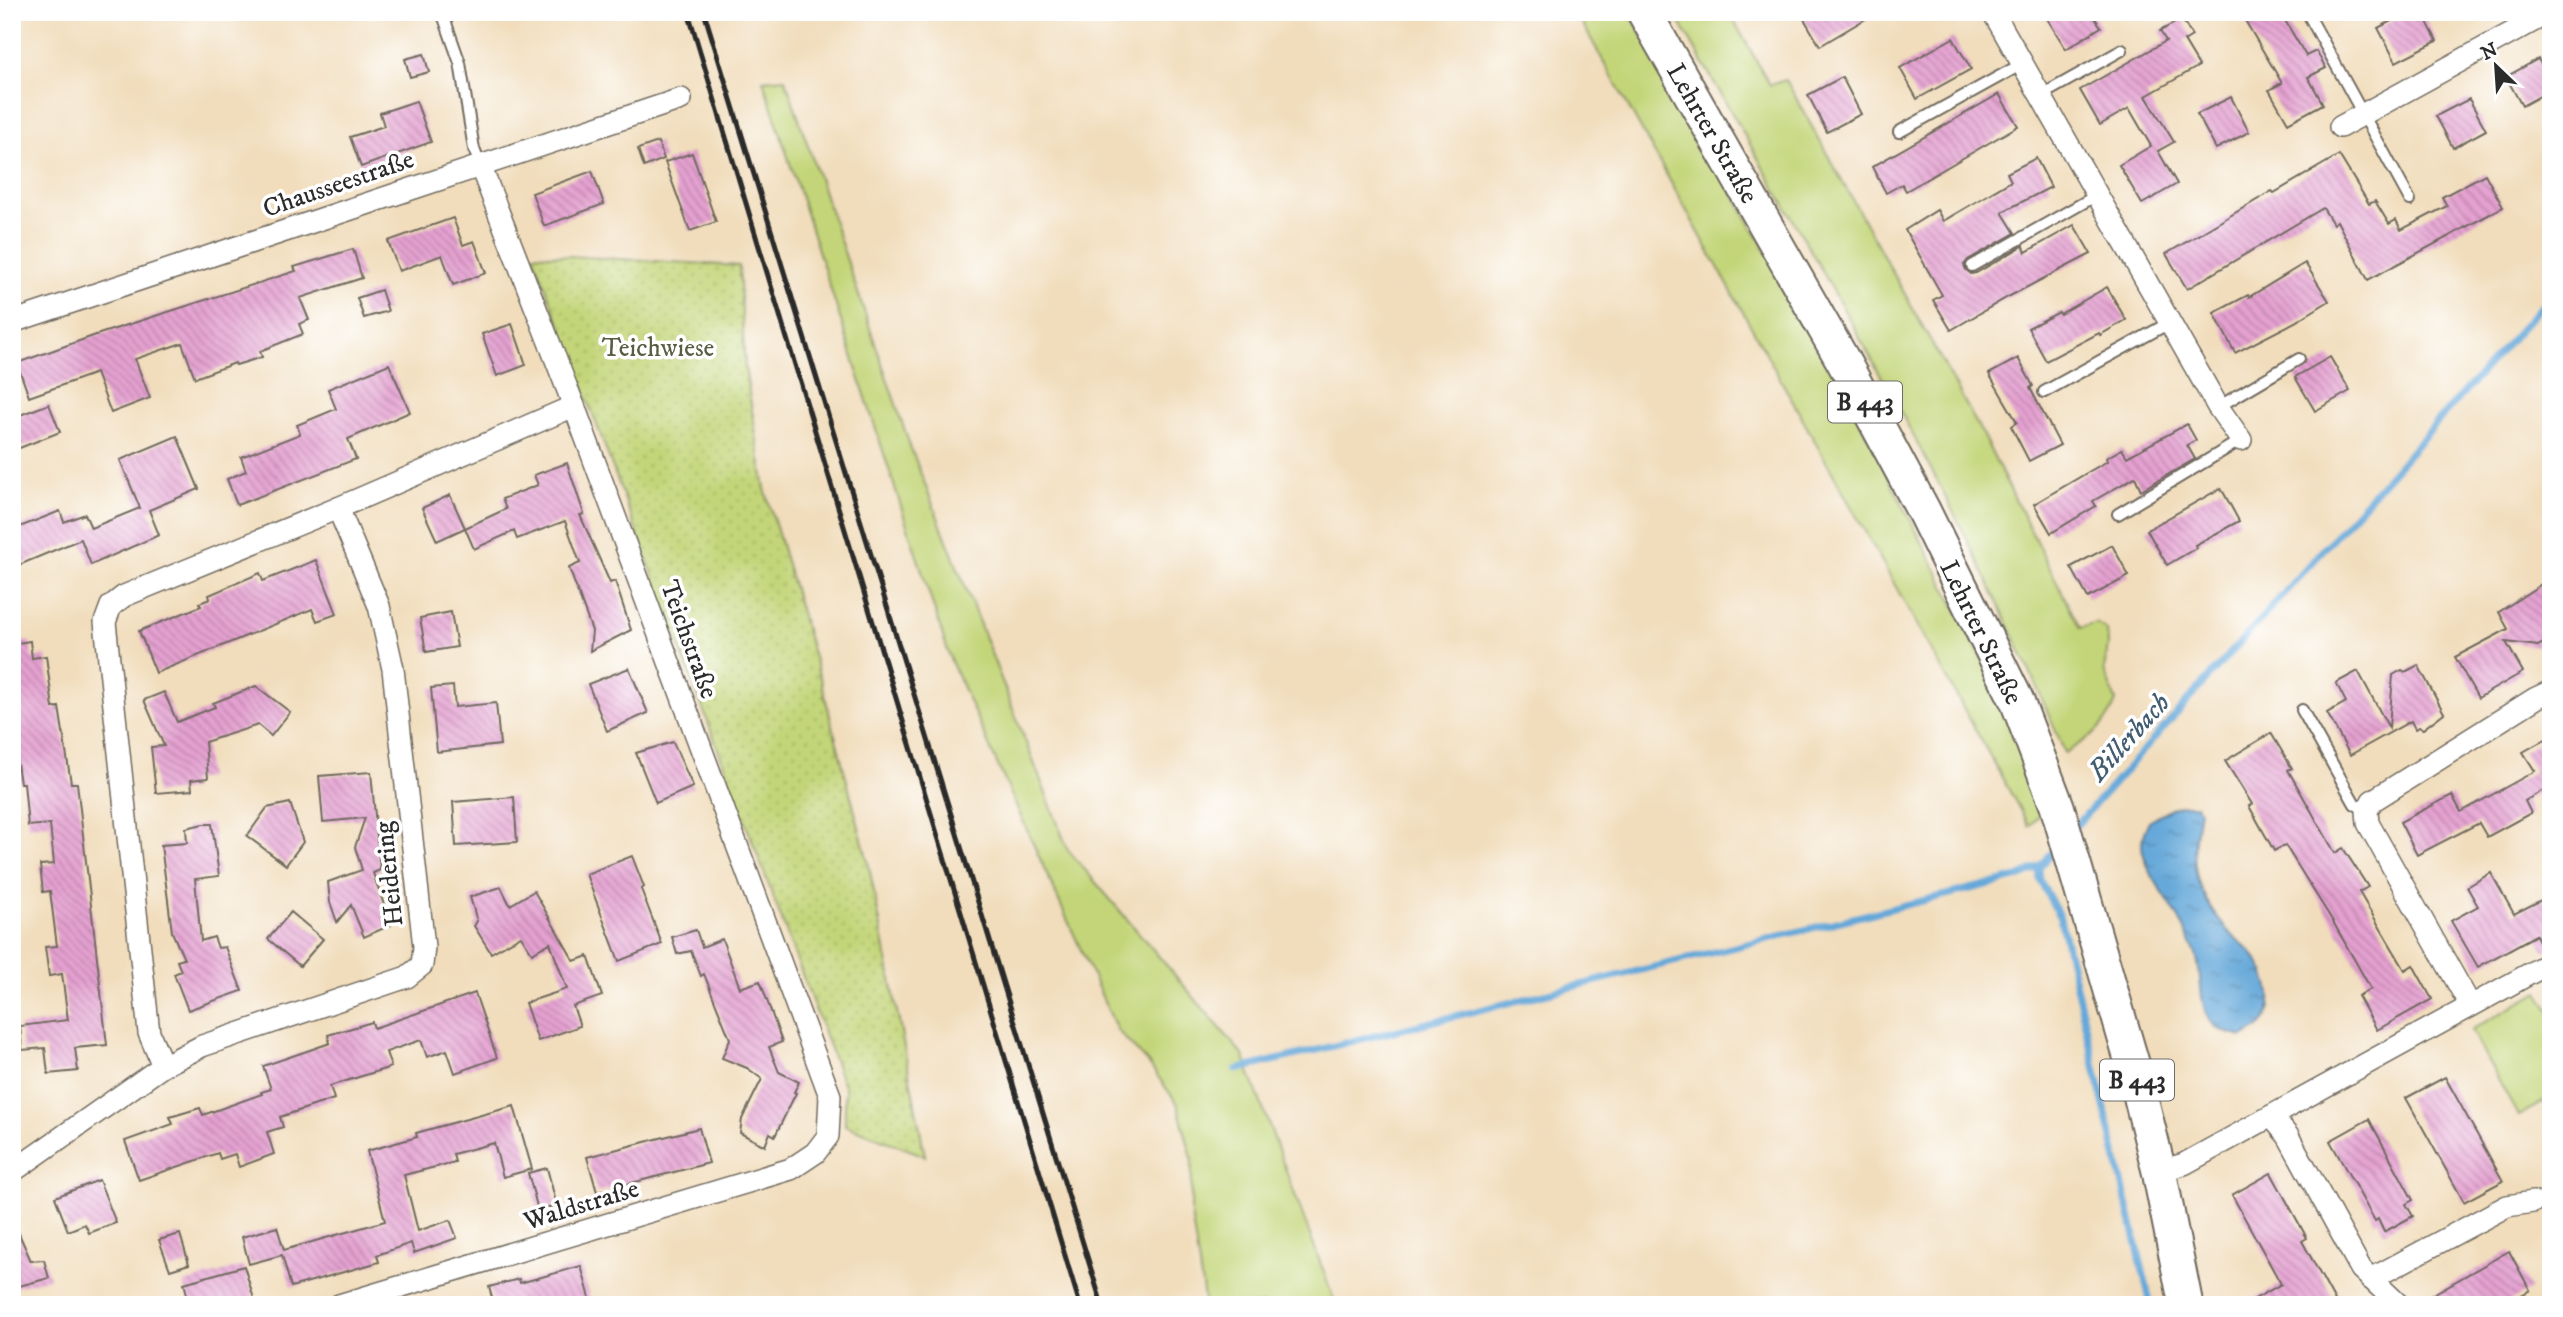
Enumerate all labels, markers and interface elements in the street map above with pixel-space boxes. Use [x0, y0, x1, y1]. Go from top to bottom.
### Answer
north arrow [2462, 32, 2532, 102]
text: N [2478, 38, 2502, 66]
street label: Lehrter Straße [1658, 58, 1765, 210]
street label: Chausseestraße [259, 143, 418, 226]
park label: Teichwiese [602, 332, 714, 365]
road number: B 443 [1828, 382, 1902, 422]
street label: Lehrter Straße [1932, 555, 2030, 710]
street label: Teichstraße [652, 576, 725, 703]
water label: Billerbach [2080, 686, 2178, 789]
street label: Heidering [368, 819, 411, 928]
road number: B 443 [2100, 1060, 2174, 1100]
street label: Waldstraße [519, 1172, 643, 1239]

